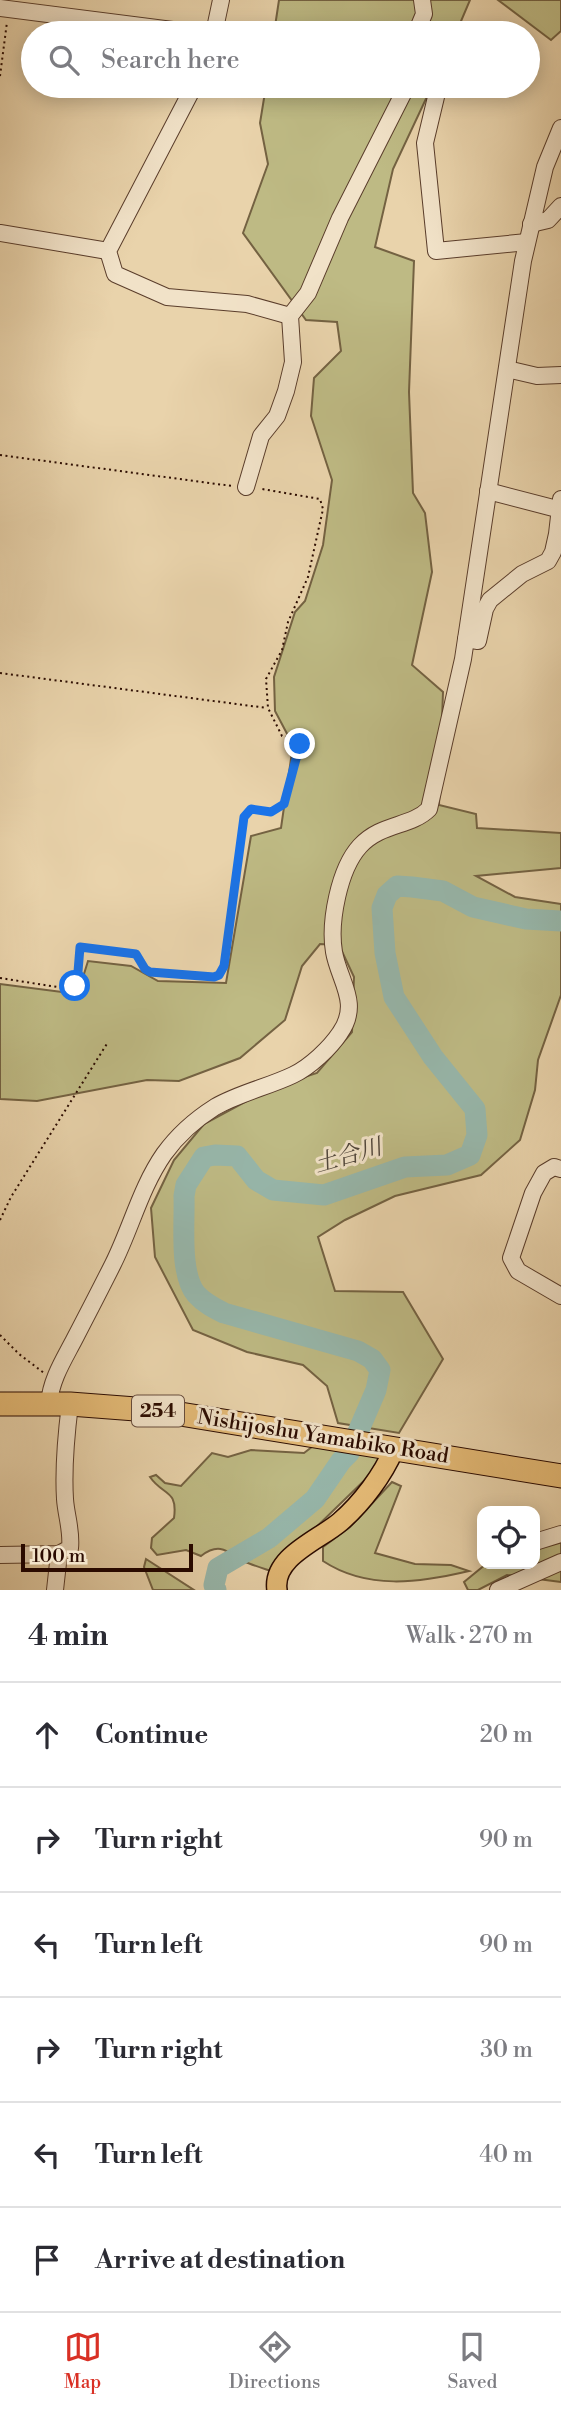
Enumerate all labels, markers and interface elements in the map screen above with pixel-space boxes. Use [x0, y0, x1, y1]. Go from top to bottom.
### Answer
search box [21, 21, 540, 98]
icon: search [45, 41, 83, 79]
text: Search here [101, 44, 240, 76]
route end [284, 728, 315, 759]
route start [59, 970, 90, 1001]
water label: 土合川 [311, 1132, 388, 1179]
road number: 254 [132, 1396, 184, 1427]
street label: Nishijoshu Yamabiko Road [195, 1404, 451, 1470]
map controls [477, 1506, 540, 1569]
button: locate [477, 1506, 540, 1569]
scale bar [21, 1541, 192, 1573]
text: 100 m [32, 1544, 85, 1568]
text: 4 min [28, 1617, 108, 1655]
text: Walk · 270 m [406, 1622, 533, 1650]
icon: ahead [28, 1716, 66, 1754]
text: Continue [95, 1719, 208, 1751]
text: 20 m [480, 1721, 533, 1749]
icon: right [28, 1821, 66, 1859]
text: Turn right [95, 1824, 223, 1856]
text: 90 m [479, 1826, 533, 1854]
icon: left [28, 1926, 66, 1964]
text: Turn left [95, 1929, 203, 1961]
text: 90 m [479, 1931, 533, 1959]
icon: right [28, 2031, 66, 2069]
text: Turn right [95, 2034, 223, 2066]
text: 30 m [480, 2036, 533, 2064]
icon: left [28, 2136, 66, 2174]
text: Turn left [95, 2139, 203, 2171]
text: 40 m [479, 2141, 533, 2169]
icon: arrive [28, 2241, 66, 2279]
text: Arrive at destination [95, 2244, 345, 2276]
tab: Map [64, 2328, 102, 2394]
tab: Directions [229, 2328, 320, 2394]
tab: Saved [448, 2328, 497, 2394]

